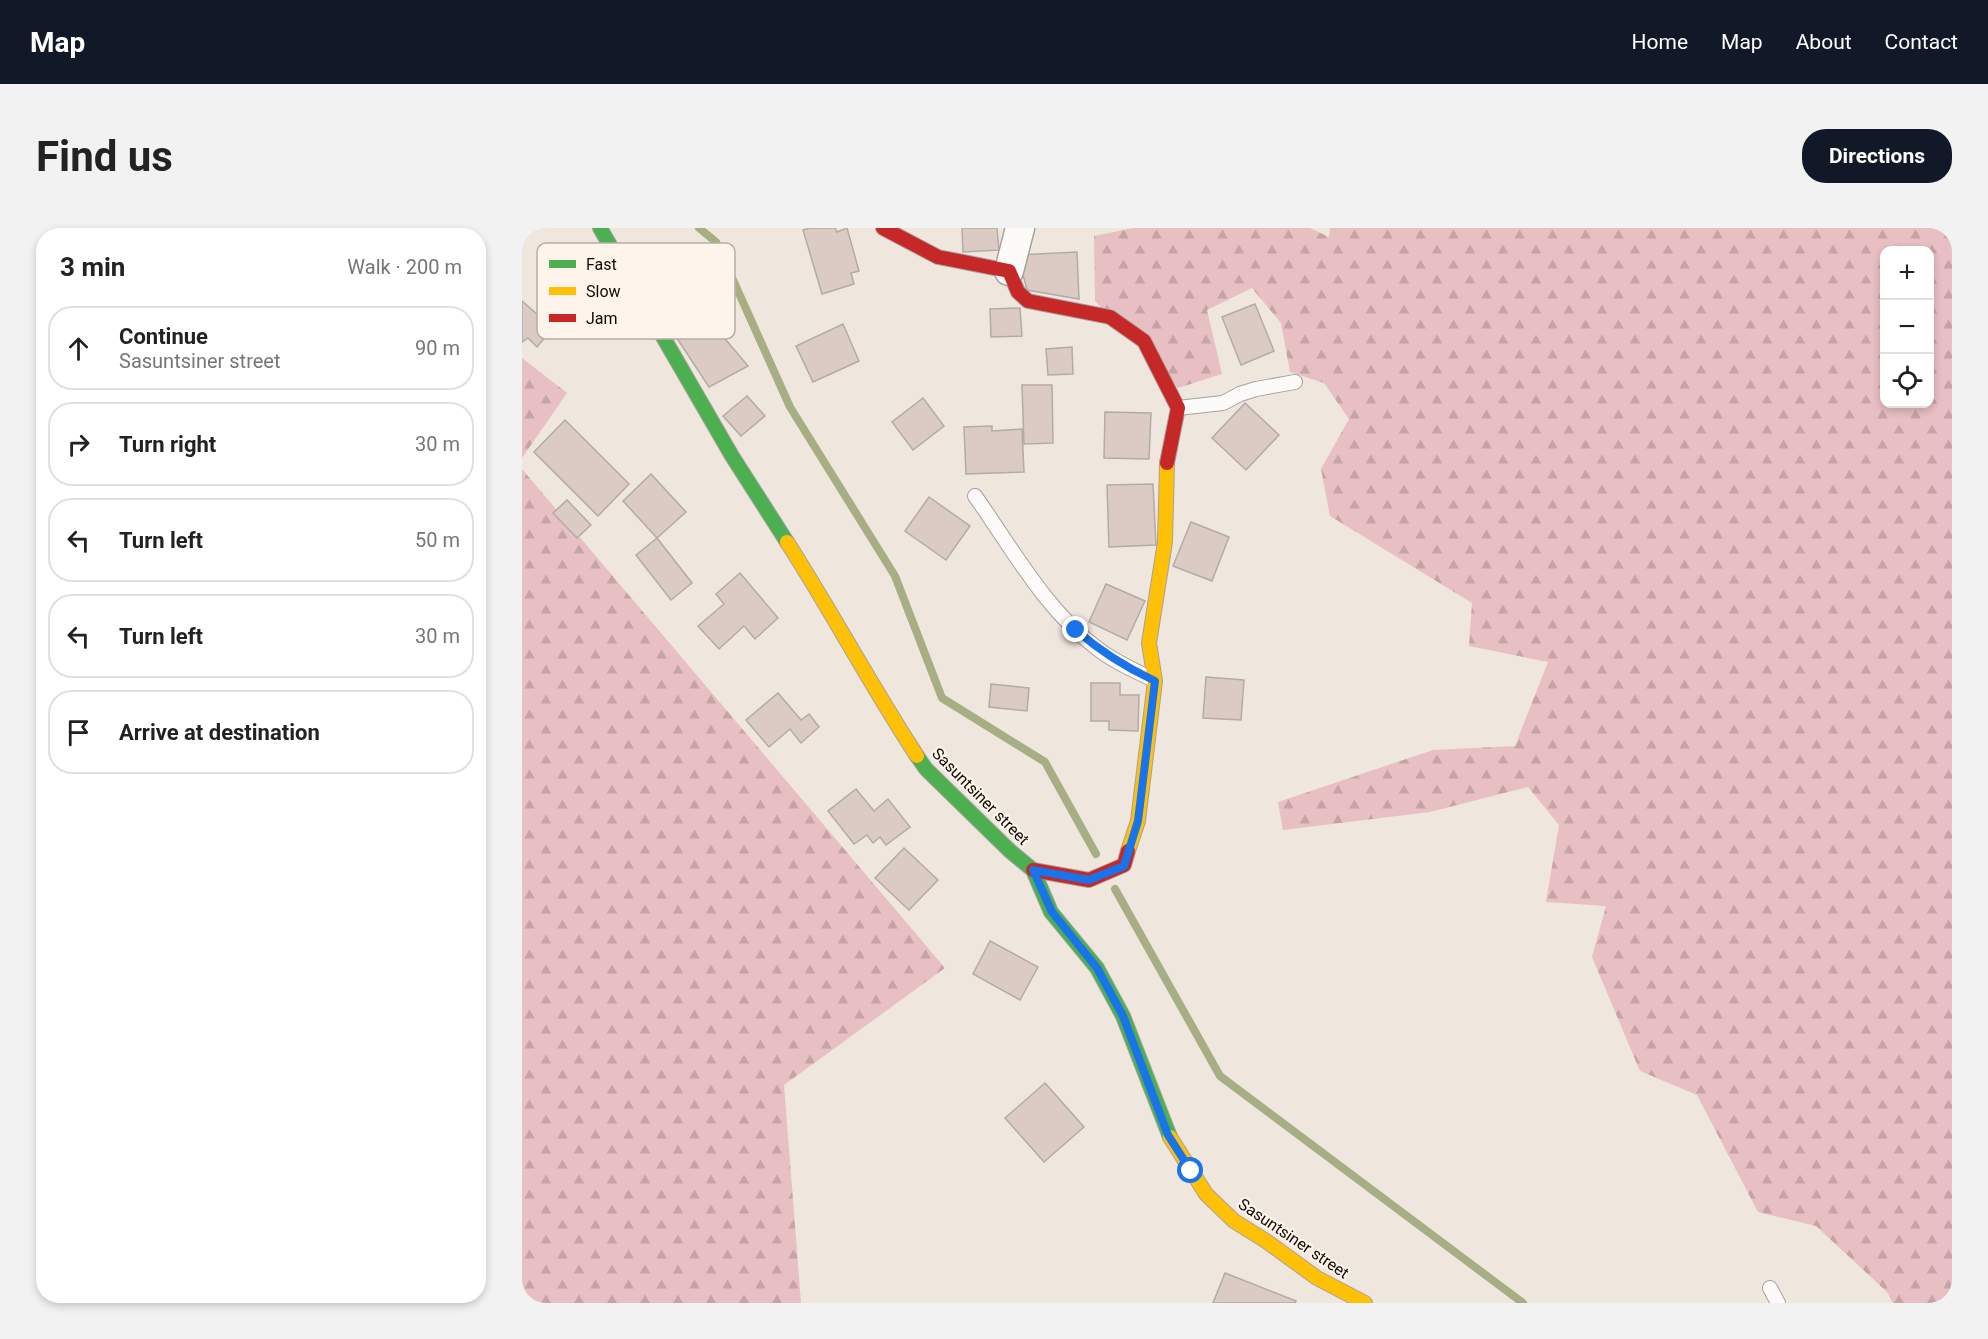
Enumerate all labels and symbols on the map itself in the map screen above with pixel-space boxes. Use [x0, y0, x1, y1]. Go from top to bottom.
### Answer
legend [537, 243, 735, 339]
text: Fast [586, 255, 617, 274]
text: Slow [586, 282, 621, 301]
text: Jam [586, 309, 618, 328]
route end [1062, 616, 1088, 642]
street label: Sasuntsiner street [928, 744, 1033, 849]
route start [1177, 1157, 1203, 1183]
street label: Sasuntsiner street [1235, 1194, 1353, 1282]

